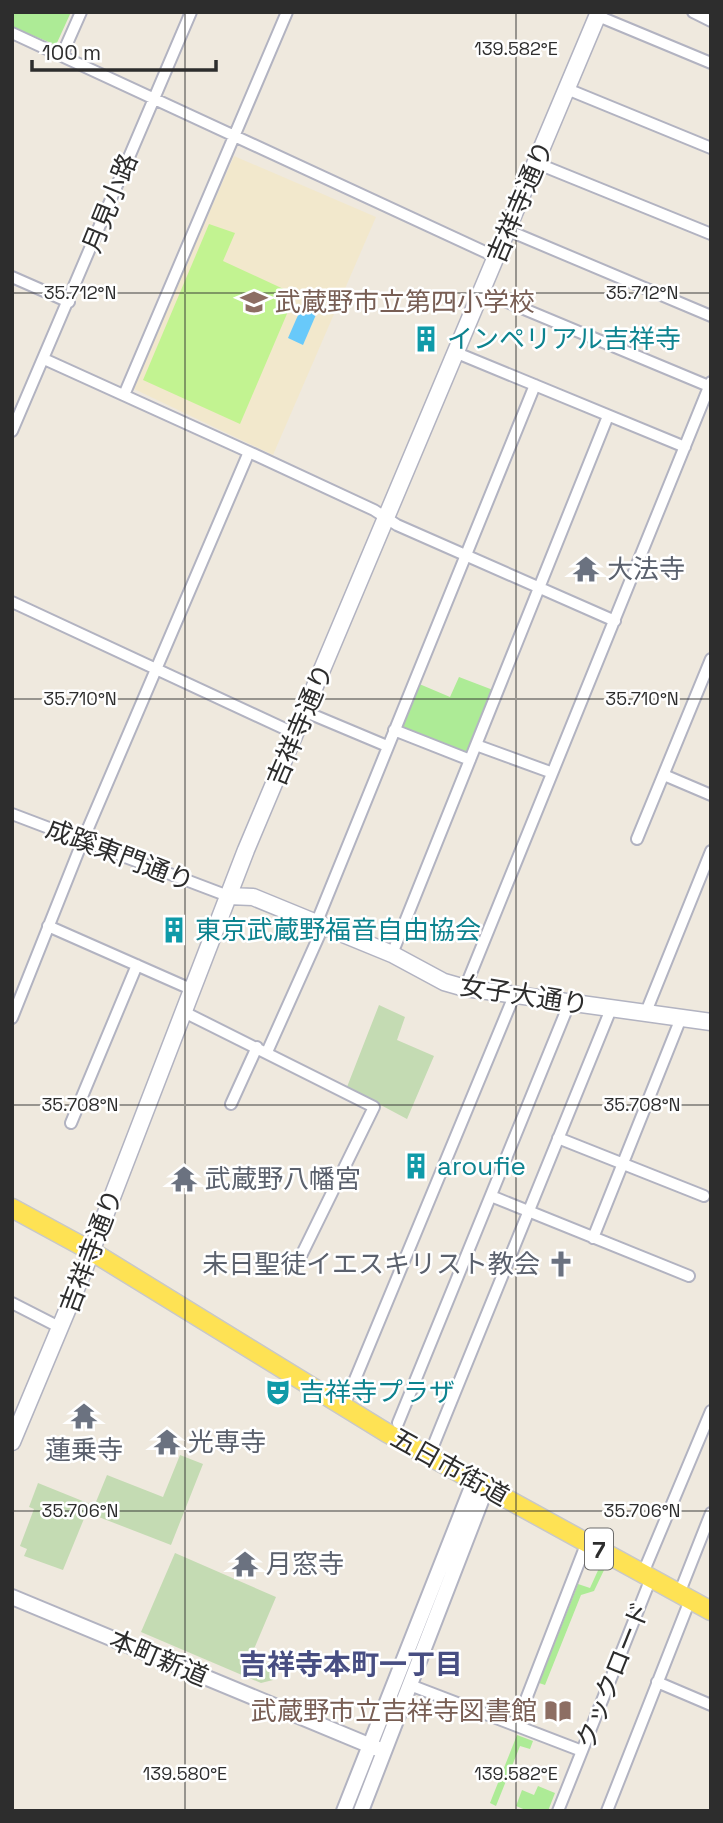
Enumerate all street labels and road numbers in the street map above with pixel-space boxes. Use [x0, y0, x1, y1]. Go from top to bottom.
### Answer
street label: 吉祥寺通り [479, 136, 561, 268]
street label: 月見小路 [75, 148, 145, 258]
street label: 吉祥寺通り [259, 659, 341, 791]
street label: 成蹊東門通り [41, 811, 199, 899]
street label: 女子大通り [457, 968, 591, 1022]
street label: 吉祥寺通り [52, 1184, 130, 1318]
street label: 五日市街道 [385, 1421, 515, 1513]
road number: 7 [585, 1528, 613, 1569]
street label: クックロード [568, 1596, 658, 1754]
street label: 本町新道 [104, 1622, 214, 1694]

